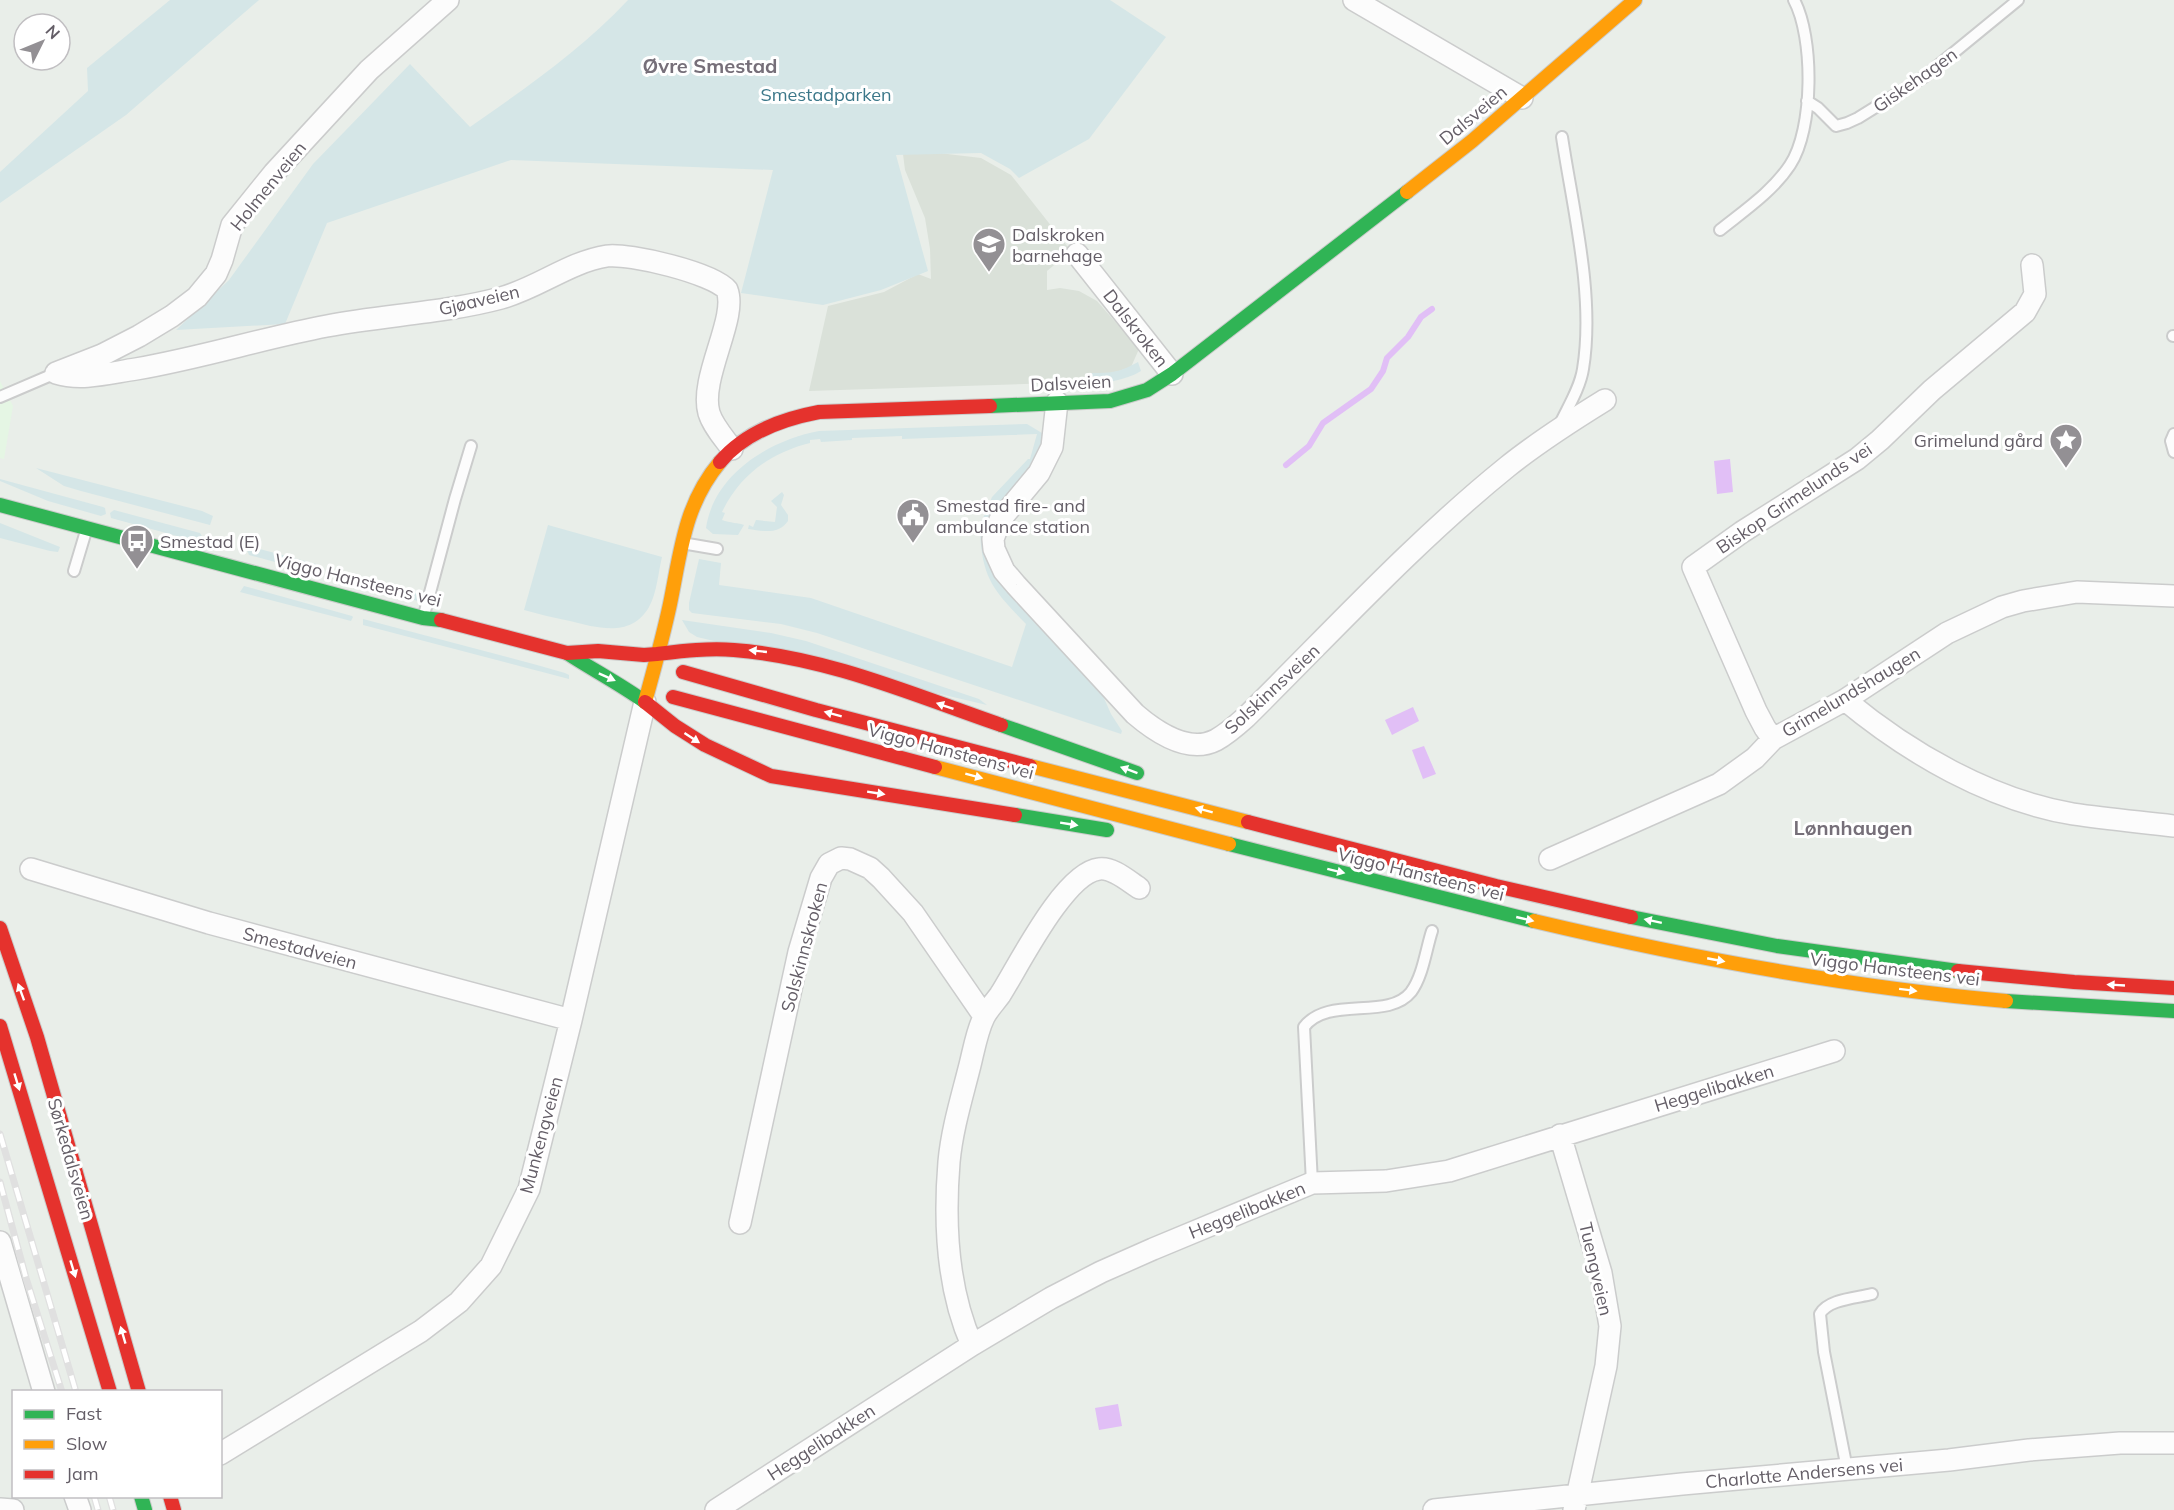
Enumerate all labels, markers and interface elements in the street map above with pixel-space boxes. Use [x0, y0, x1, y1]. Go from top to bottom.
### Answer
north arrow [12, 12, 72, 72]
text: N [42, 21, 64, 43]
street label: Giskehagen [1868, 43, 1962, 117]
district label: Øvre Smestad [643, 53, 777, 78]
street label: Dalsveien [1435, 80, 1511, 150]
park label: Smestadparken [760, 83, 892, 106]
street label: Holmenveien [225, 137, 311, 235]
place label: Dalskroken barnehage [1012, 223, 1105, 267]
school or university icon: Dalskroken barnehage [971, 226, 1007, 273]
street label: Gjøaveien [436, 280, 522, 320]
street label: Dalskroken [1098, 284, 1174, 372]
street label: Dalsveien [1030, 369, 1112, 397]
place icon: Grimelund gård [2048, 422, 2084, 469]
place label: Grimelund gård [1914, 429, 2043, 452]
street label: Biskop Grimelunds vei [1712, 437, 1876, 559]
place label: Smestad fire- and ambulance station [936, 494, 1090, 538]
public building icon: Smestad fire- and ambulance station [895, 497, 931, 544]
bus stop icon: Smestad (E) [119, 523, 155, 570]
place label: Smestad (E) [160, 530, 260, 553]
street label: Viggo Hansteens vei [272, 548, 444, 612]
street label: Solskinnsveien [1220, 639, 1324, 739]
street label: Grimelundshaugen [1778, 642, 1924, 742]
one-way arrow [748, 646, 767, 656]
one-way arrow [598, 672, 616, 682]
one-way arrow [936, 700, 954, 710]
one-way arrow [823, 709, 841, 718]
street label: Viggo Hansteens vei [865, 718, 1037, 784]
one-way arrow [683, 732, 699, 744]
one-way arrow [1120, 764, 1138, 774]
one-way arrow [965, 772, 983, 781]
one-way arrow [867, 789, 886, 798]
one-way arrow [1195, 805, 1213, 815]
district label: Lønnhaugen [1794, 815, 1912, 840]
one-way arrow [1059, 820, 1078, 829]
street label: Viggo Hansteens vei [1335, 842, 1507, 906]
one-way arrow [1327, 867, 1345, 876]
street label: Solskinnskroken [776, 879, 832, 1015]
one-way arrow [1516, 914, 1534, 924]
one-way arrow [1643, 916, 1662, 925]
street label: Smestadveien [240, 922, 360, 974]
street label: Viggo Hansteens vei [1809, 947, 1981, 991]
one-way arrow [1706, 956, 1725, 965]
one-way arrow [2106, 981, 2125, 990]
one-way arrow [16, 983, 26, 1001]
one-way arrow [1899, 985, 1918, 995]
street label: Heggelibakken [1651, 1059, 1777, 1117]
one-way arrow [13, 1073, 22, 1091]
street label: Munkengveien [514, 1074, 568, 1196]
street label: Sørkedalsveien [43, 1096, 99, 1222]
street label: Heggelibakken [1185, 1176, 1309, 1244]
street label: Tuengveien [1574, 1220, 1618, 1318]
one-way arrow [69, 1260, 78, 1278]
one-way arrow [118, 1326, 127, 1344]
legend [12, 1390, 222, 1498]
street label: Heggelibakken [763, 1399, 879, 1485]
text: Fast [66, 1402, 102, 1425]
text: Slow [66, 1432, 108, 1455]
street label: Charlotte Andersens vei [1704, 1453, 1904, 1493]
text: Jam [66, 1462, 99, 1485]

